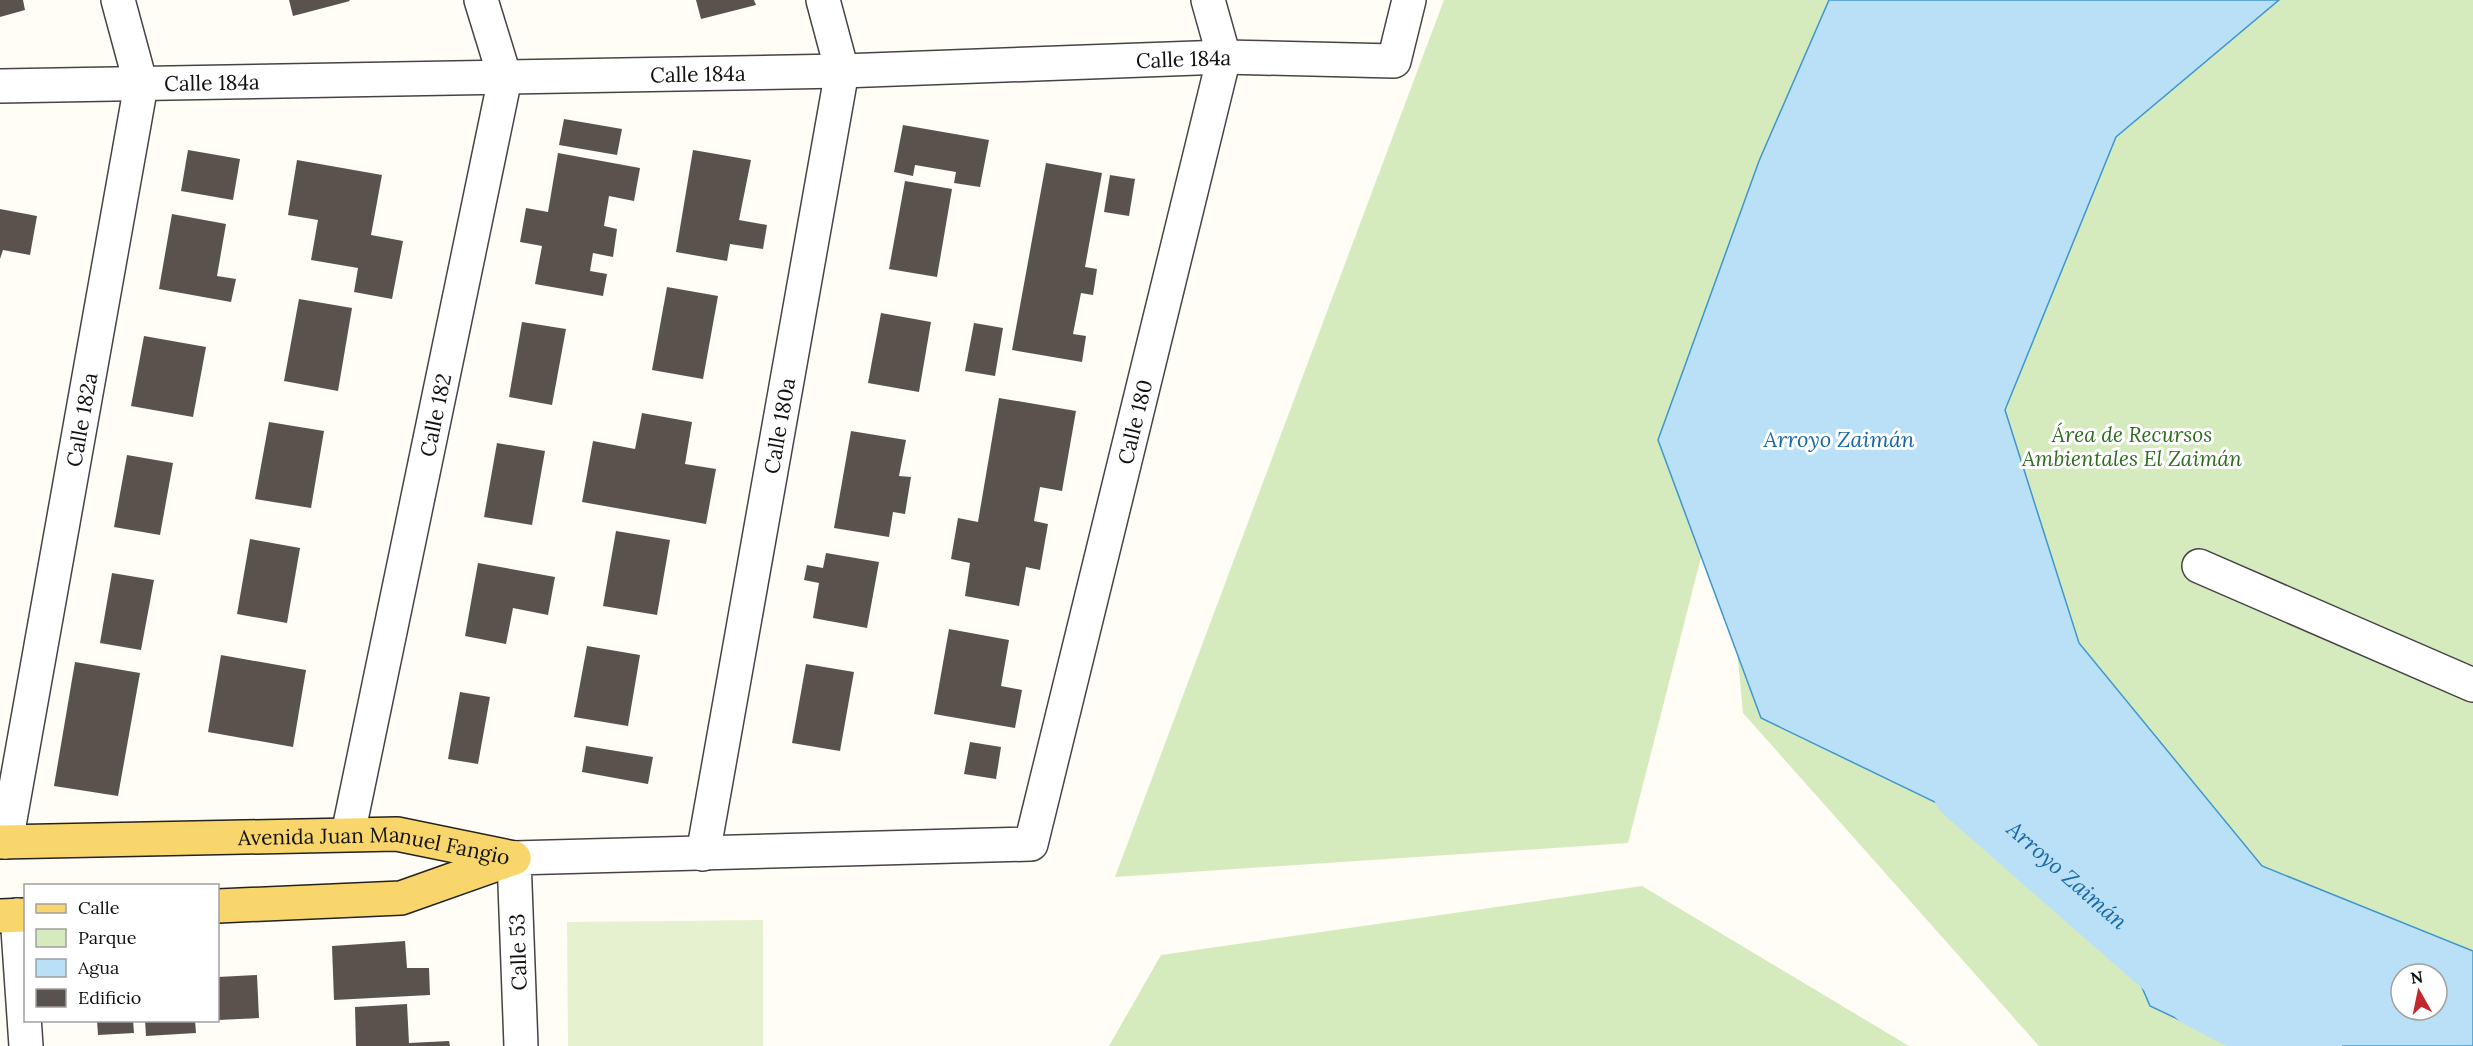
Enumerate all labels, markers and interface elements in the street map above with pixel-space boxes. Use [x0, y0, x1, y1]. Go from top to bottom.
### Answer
street label: Calle 184a [1135, 43, 1232, 74]
street label: Calle 184a [650, 59, 746, 88]
street label: Calle 184a [164, 68, 260, 97]
street label: Calle 182a [60, 370, 103, 469]
street label: Calle 182 [413, 371, 457, 459]
street label: Calle 180a [757, 375, 801, 476]
street label: Calle 180 [1111, 377, 1158, 467]
park label: Área de Recursos Ambientales El Zaimán [2021, 421, 2242, 472]
water label: Arroyo Zaimán [1762, 425, 1915, 453]
water label: Arroyo Zaimán [2000, 814, 2134, 936]
street label: Avenida Juan Manuel Fangio [236, 820, 512, 870]
legend [24, 884, 219, 1022]
text: Calle [78, 896, 120, 919]
street label: Calle 53 [503, 913, 533, 991]
text: Parque [78, 926, 137, 949]
text: Agua [77, 956, 119, 979]
north arrow [2389, 962, 2449, 1022]
text: N [2409, 966, 2424, 988]
text: Edificio [78, 986, 141, 1009]

